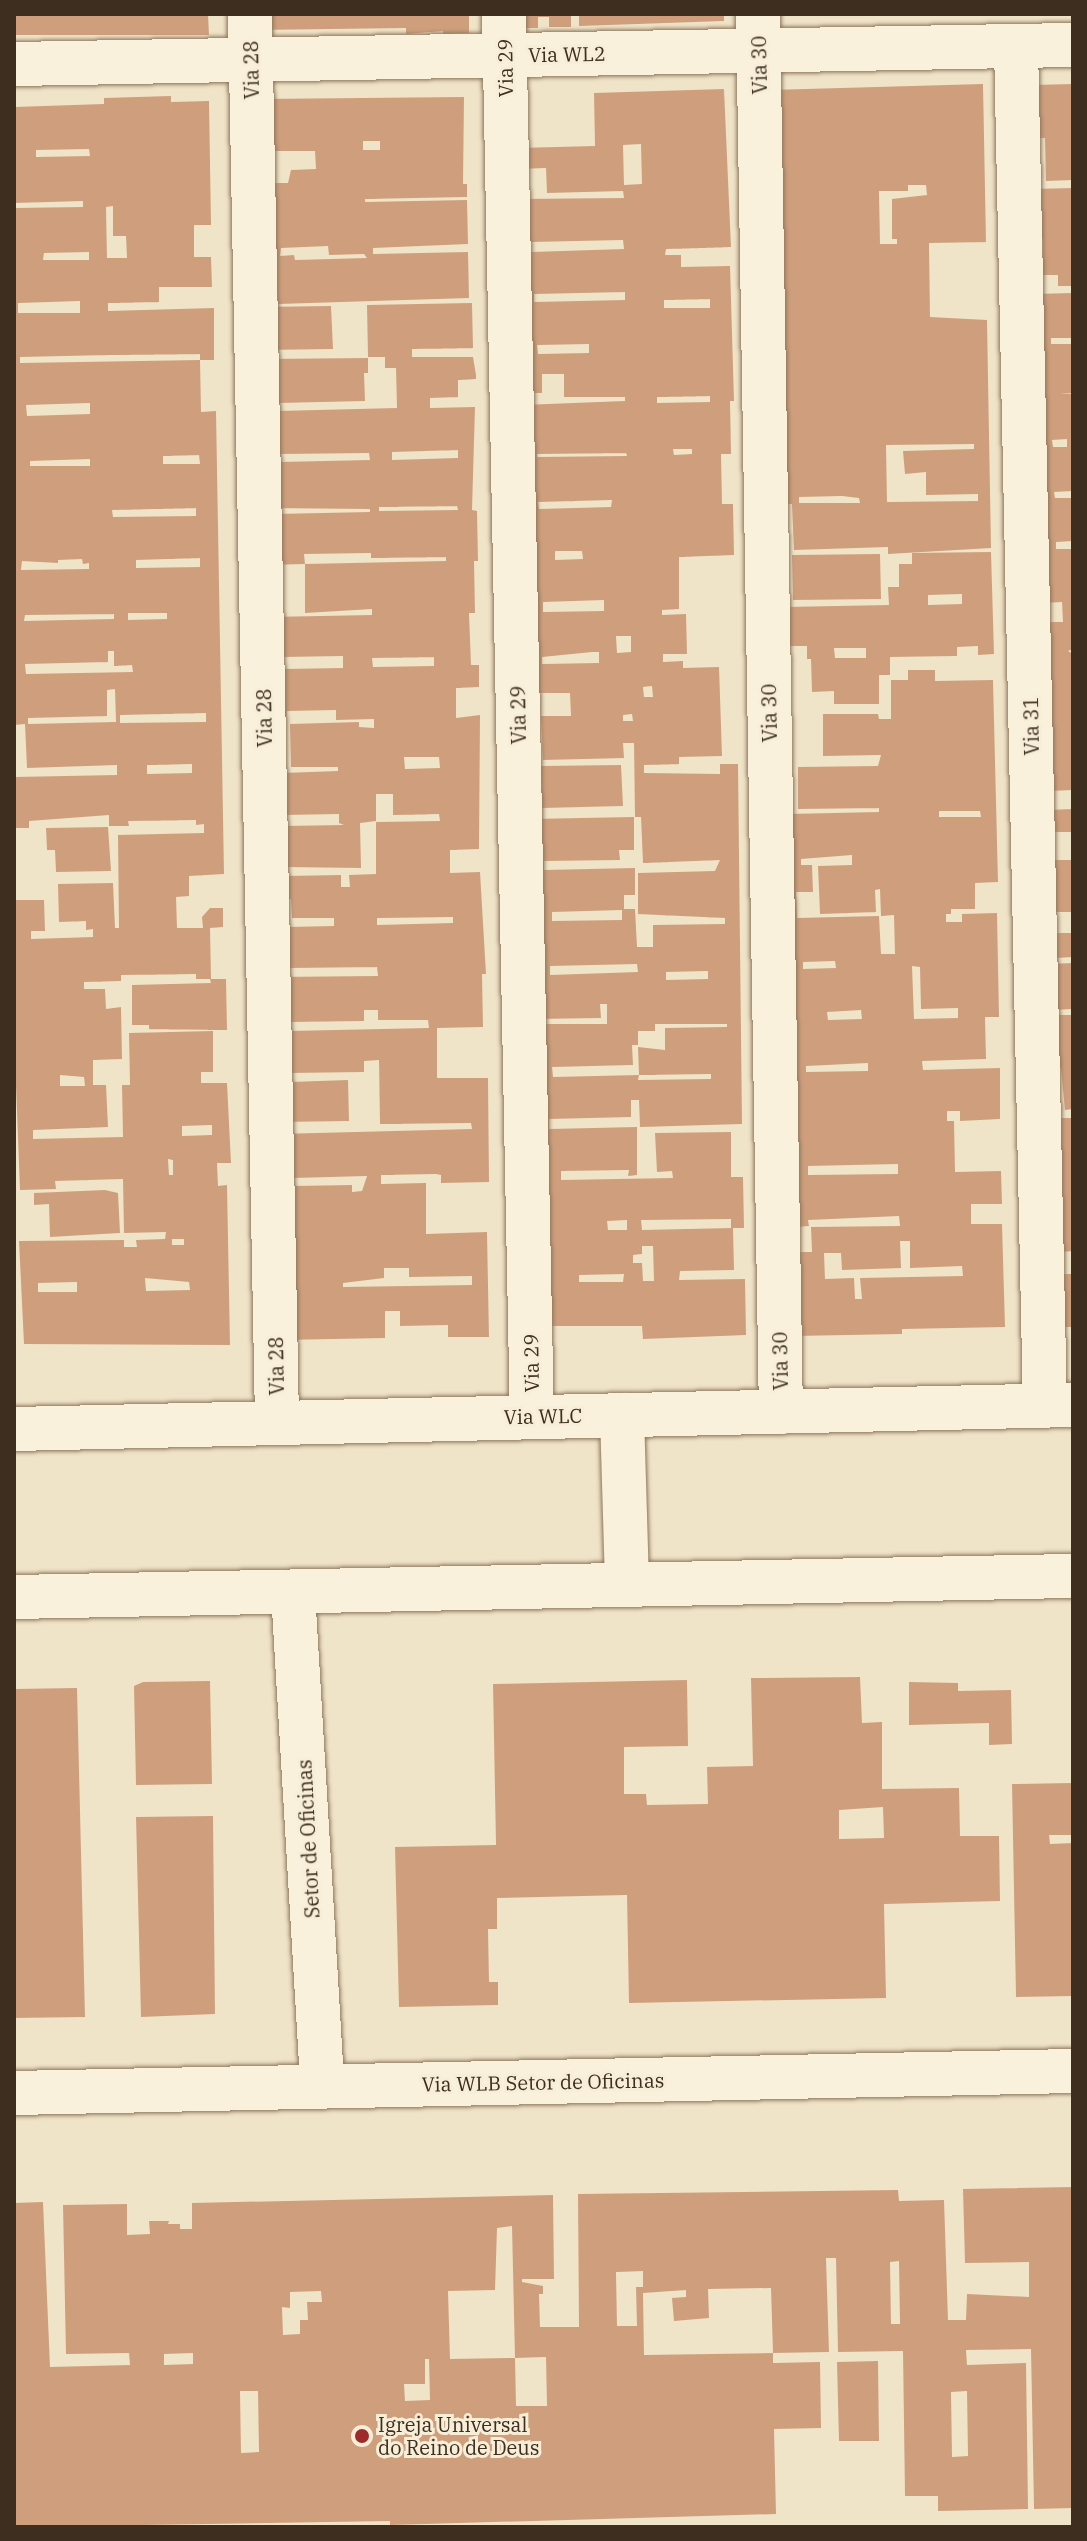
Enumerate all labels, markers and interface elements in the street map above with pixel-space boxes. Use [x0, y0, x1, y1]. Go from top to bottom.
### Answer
street label: Via 30 [746, 35, 772, 95]
street label: Via 29 [492, 38, 518, 98]
street label: Via 28 [238, 40, 264, 100]
street label: Via WL2 [528, 41, 606, 67]
street label: Via 30 [756, 683, 782, 743]
street label: Via 29 [505, 685, 531, 745]
street label: Via 28 [251, 688, 277, 748]
street label: Via 31 [1018, 696, 1044, 756]
street label: Via 30 [767, 1331, 793, 1391]
street label: Via 29 [518, 1333, 544, 1393]
street label: Via 28 [263, 1336, 289, 1396]
street label: Via WLC [503, 1403, 583, 1429]
street label: Setor de Oficinas [292, 1759, 324, 1919]
street label: Via WLB Setor de Oficinas [421, 2068, 665, 2096]
place label: Igreja Universal do Reino de Deus [378, 2412, 539, 2459]
marker: Igreja Universal do Reino de Deus [353, 2427, 371, 2445]

